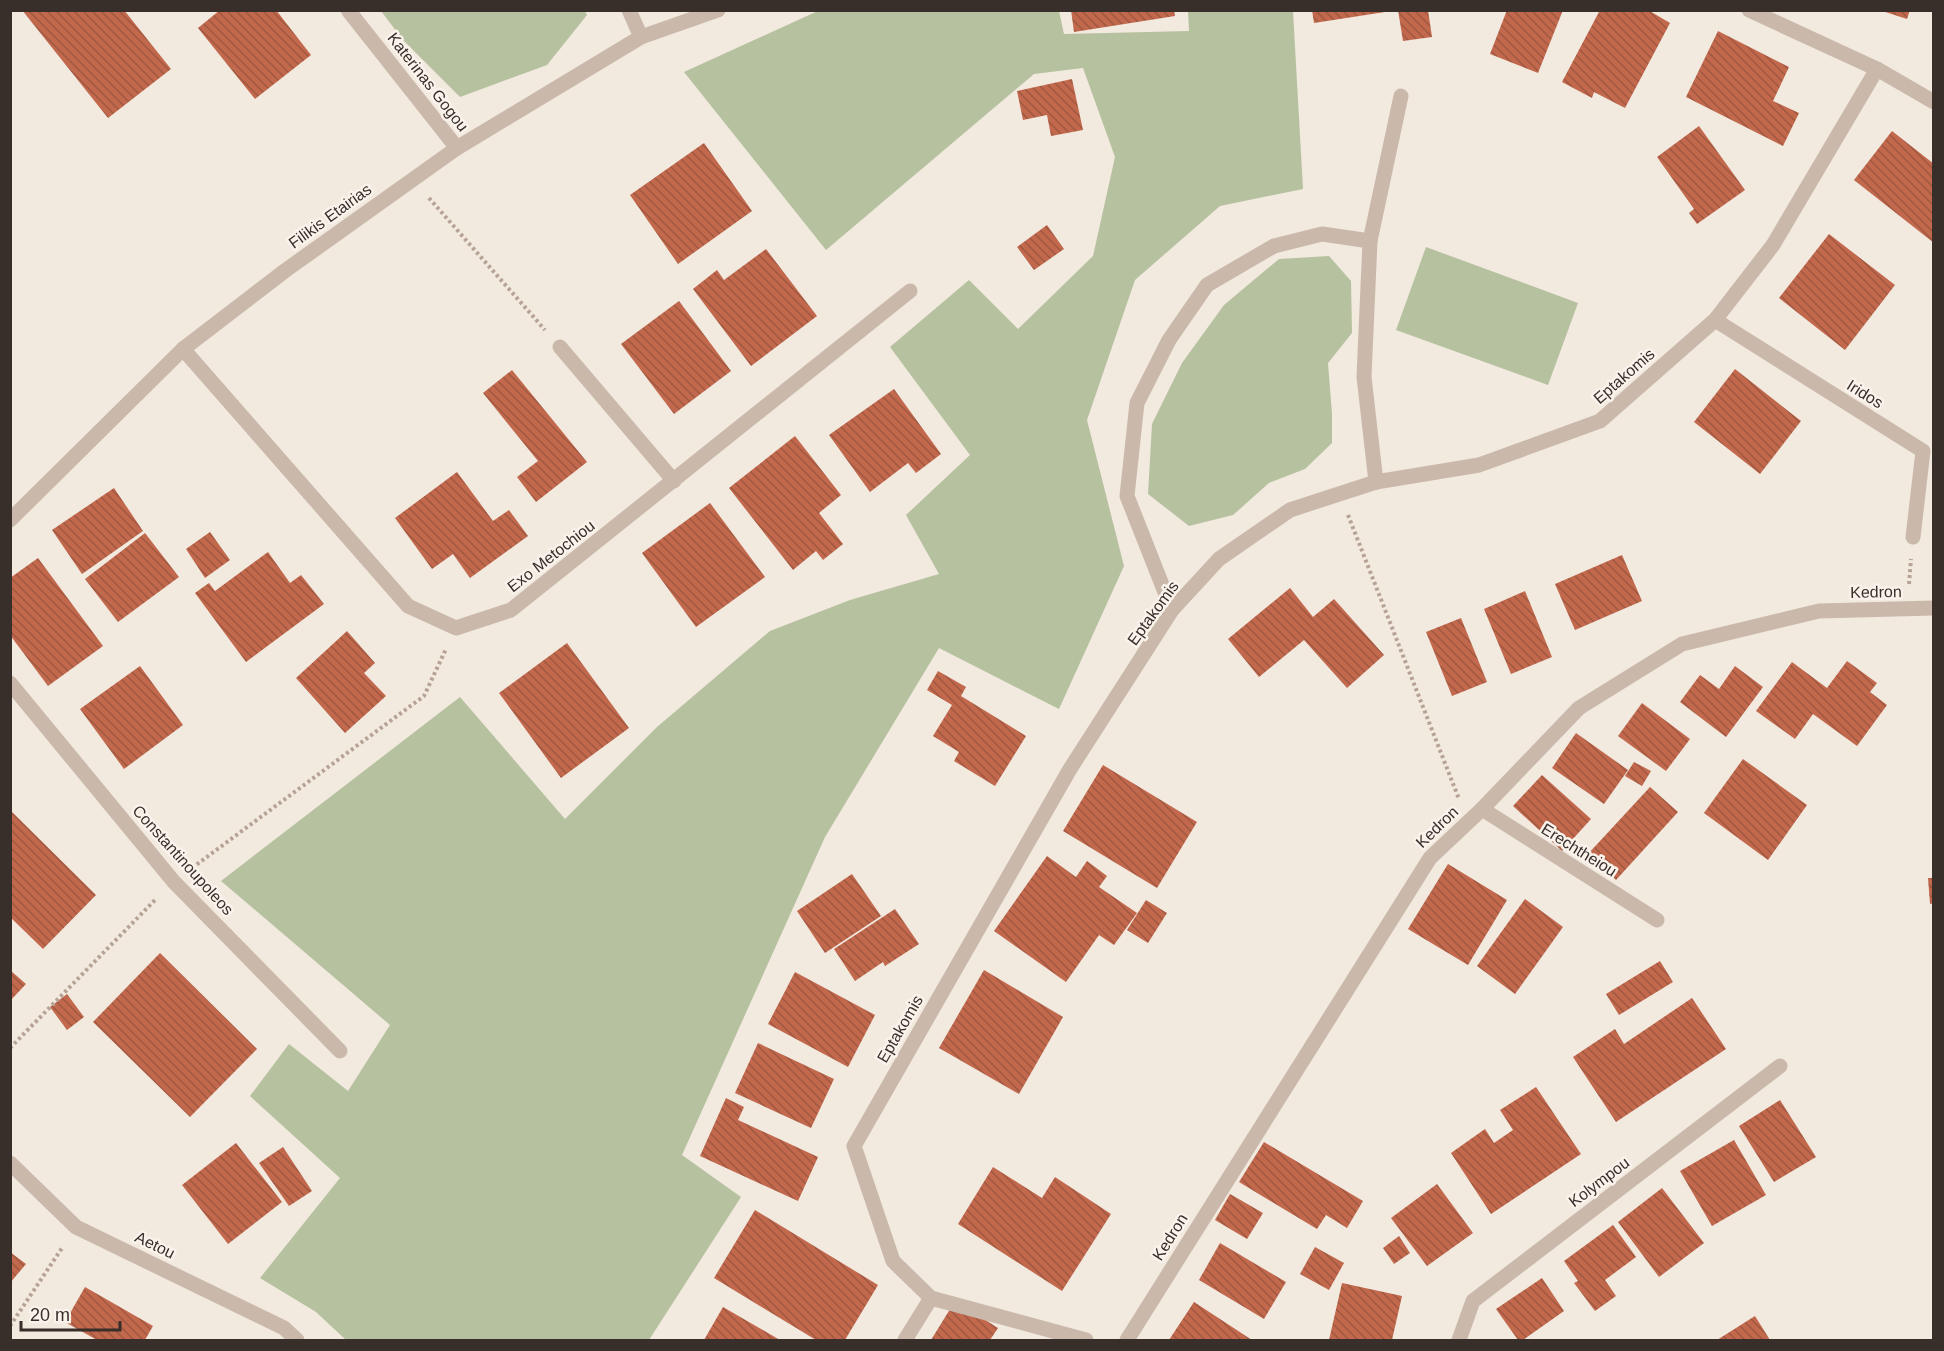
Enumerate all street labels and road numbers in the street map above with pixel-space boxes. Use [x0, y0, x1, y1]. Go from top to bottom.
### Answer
street label: Katerinas Gogou [384, 29, 472, 135]
street label: Filikis Etairias [285, 180, 375, 252]
street label: Eptakomis [1590, 345, 1658, 407]
street label: Iridos [1844, 376, 1886, 412]
street label: Exo Metochiou [504, 517, 598, 595]
street label: Eptakomis [1124, 578, 1182, 648]
street label: Kedron [1850, 583, 1902, 601]
street label: Constantinoupoleos [129, 802, 237, 918]
street label: Kedron [1413, 803, 1461, 851]
street label: Erechtheiou [1538, 820, 1620, 880]
street label: Eptakomis [874, 992, 926, 1066]
street label: Kolympou [1565, 1154, 1633, 1210]
street label: Kedron [1149, 1211, 1191, 1263]
street label: Aetou [132, 1228, 178, 1262]

